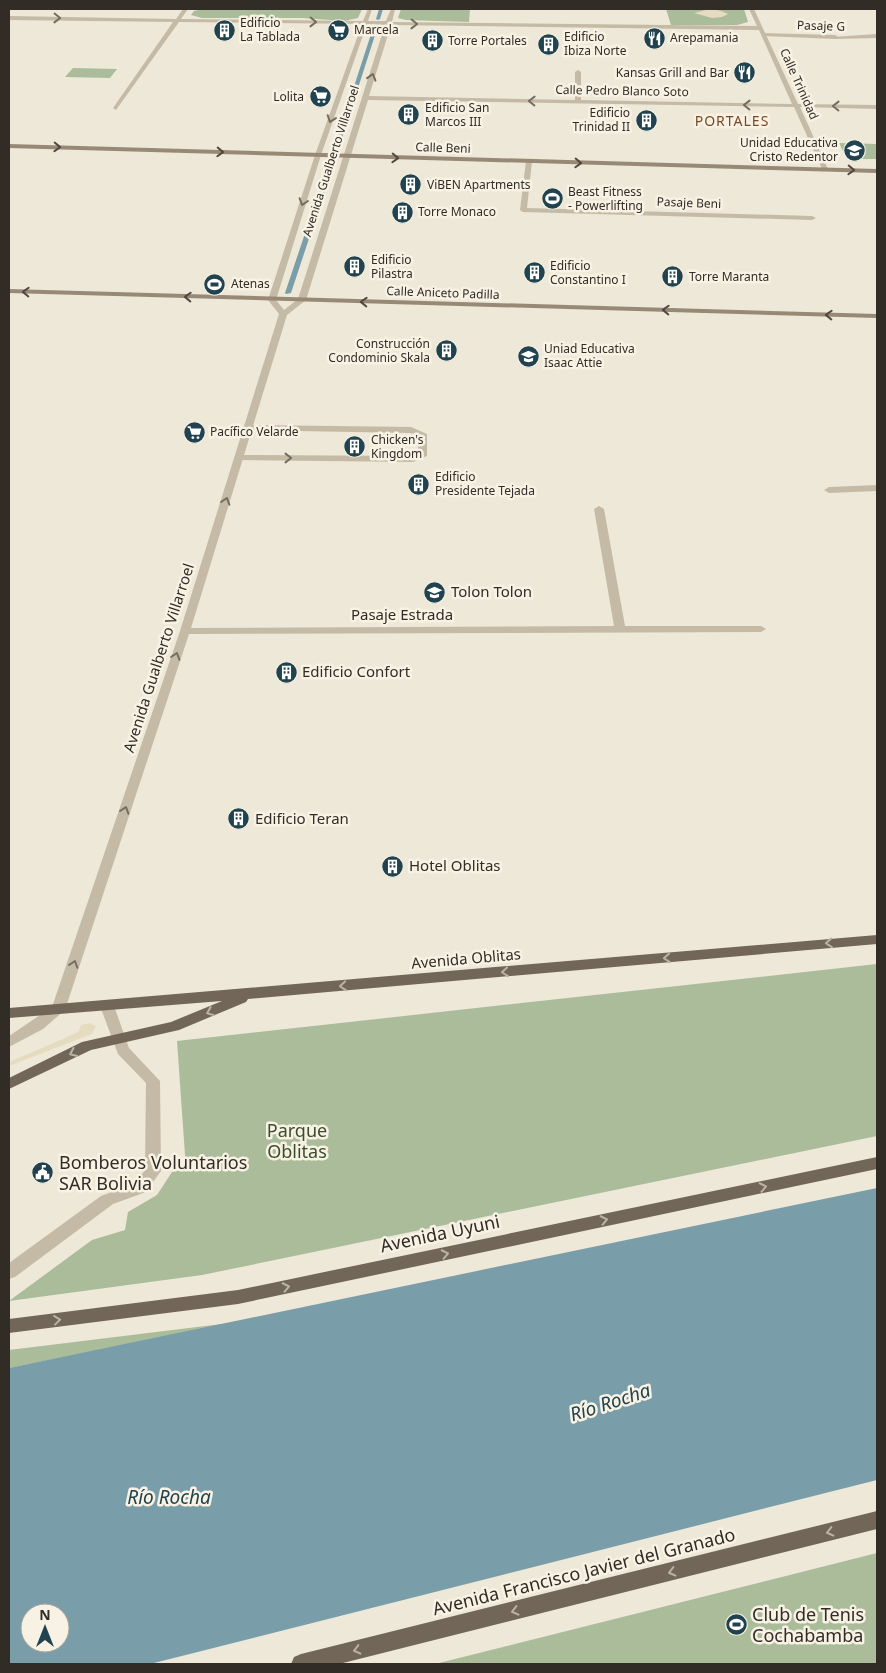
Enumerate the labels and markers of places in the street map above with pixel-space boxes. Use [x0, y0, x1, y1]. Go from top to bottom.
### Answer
place label: Edificio La Tablada [240, 14, 300, 45]
building icon: Edificio La Tablada [212, 18, 236, 42]
supermarket icon: Marcela [326, 18, 350, 42]
place label: Marcela [354, 21, 399, 38]
restaurant icon: Arepamania [642, 26, 666, 50]
place label: Edificio Ibiza Norte [564, 28, 627, 59]
building icon: Torre Portales [420, 29, 444, 53]
place label: Arepamania [670, 29, 738, 46]
place label: Torre Portales [448, 32, 527, 49]
building icon: Edificio Ibiza Norte [536, 32, 560, 56]
restaurant icon: Kansas Grill and Bar [733, 61, 757, 85]
place label: Kansas Grill and Bar [616, 64, 729, 81]
supermarket icon: Lolita [308, 85, 332, 109]
place label: Lolita [273, 88, 304, 105]
place label: Edificio San Marcos III [425, 99, 489, 130]
building icon: Edificio San Marcos III [397, 103, 421, 127]
place label: Edificio Trinidad II [573, 104, 630, 135]
building icon: Edificio Trinidad II [634, 108, 658, 132]
place label: Unidad Educativa Cristo Redentor [740, 134, 838, 165]
school or university icon: Unidad Educativa Cristo Redentor [842, 138, 866, 162]
building icon: ViBEN Apartments [399, 173, 423, 197]
place label: ViBEN Apartments [427, 176, 531, 193]
place label: Beast Fitness - Powerlifting [568, 183, 643, 214]
sports icon: Beast Fitness - Powerlifting [540, 187, 564, 211]
building icon: Torre Monaco [390, 200, 414, 224]
place label: Torre Monaco [418, 203, 496, 220]
place label: Edificio Pilastra [371, 251, 413, 282]
building icon: Edificio Pilastra [343, 255, 367, 279]
place label: Edificio Constantino I [550, 257, 626, 288]
building icon: Edificio Constantino I [522, 261, 546, 285]
building icon: Torre Maranta [661, 265, 685, 289]
place label: Torre Maranta [689, 268, 769, 285]
sports icon: Atenas [203, 272, 227, 296]
place label: Atenas [231, 275, 270, 292]
place label: Construcción Condominio Skala [328, 335, 430, 366]
building icon: Construcción Condominio Skala [434, 339, 458, 363]
place label: Uniad Educativa Isaac Attie [544, 340, 635, 371]
school or university icon: Uniad Educativa Isaac Attie [516, 344, 540, 368]
supermarket icon: Pacífico Velarde [182, 420, 206, 444]
place label: Pacífico Velarde [210, 423, 299, 440]
place label: Chicken's Kingdom [371, 431, 424, 462]
building icon: Chicken's Kingdom [343, 435, 367, 459]
place label: Edificio Presidente Tejada [435, 468, 535, 499]
building icon: Edificio Presidente Tejada [407, 472, 431, 496]
school or university icon: Tolon Tolon [423, 580, 447, 604]
place label: Tolon Tolon [451, 581, 532, 601]
building icon: Edificio Confort [274, 660, 298, 684]
place label: Edificio Confort [302, 661, 411, 681]
building icon: Edificio Teran [227, 807, 251, 831]
place label: Edificio Teran [255, 808, 349, 828]
building icon: Hotel Oblitas [381, 854, 405, 878]
place label: Hotel Oblitas [409, 855, 501, 875]
place label: Bomberos Voluntarios SAR Bolivia [59, 1150, 247, 1195]
public building icon: Bomberos Voluntarios SAR Bolivia [31, 1161, 55, 1185]
place label: Club de Tenis Cochabamba [752, 1602, 864, 1647]
sports icon: Club de Tenis Cochabamba [724, 1613, 748, 1637]

